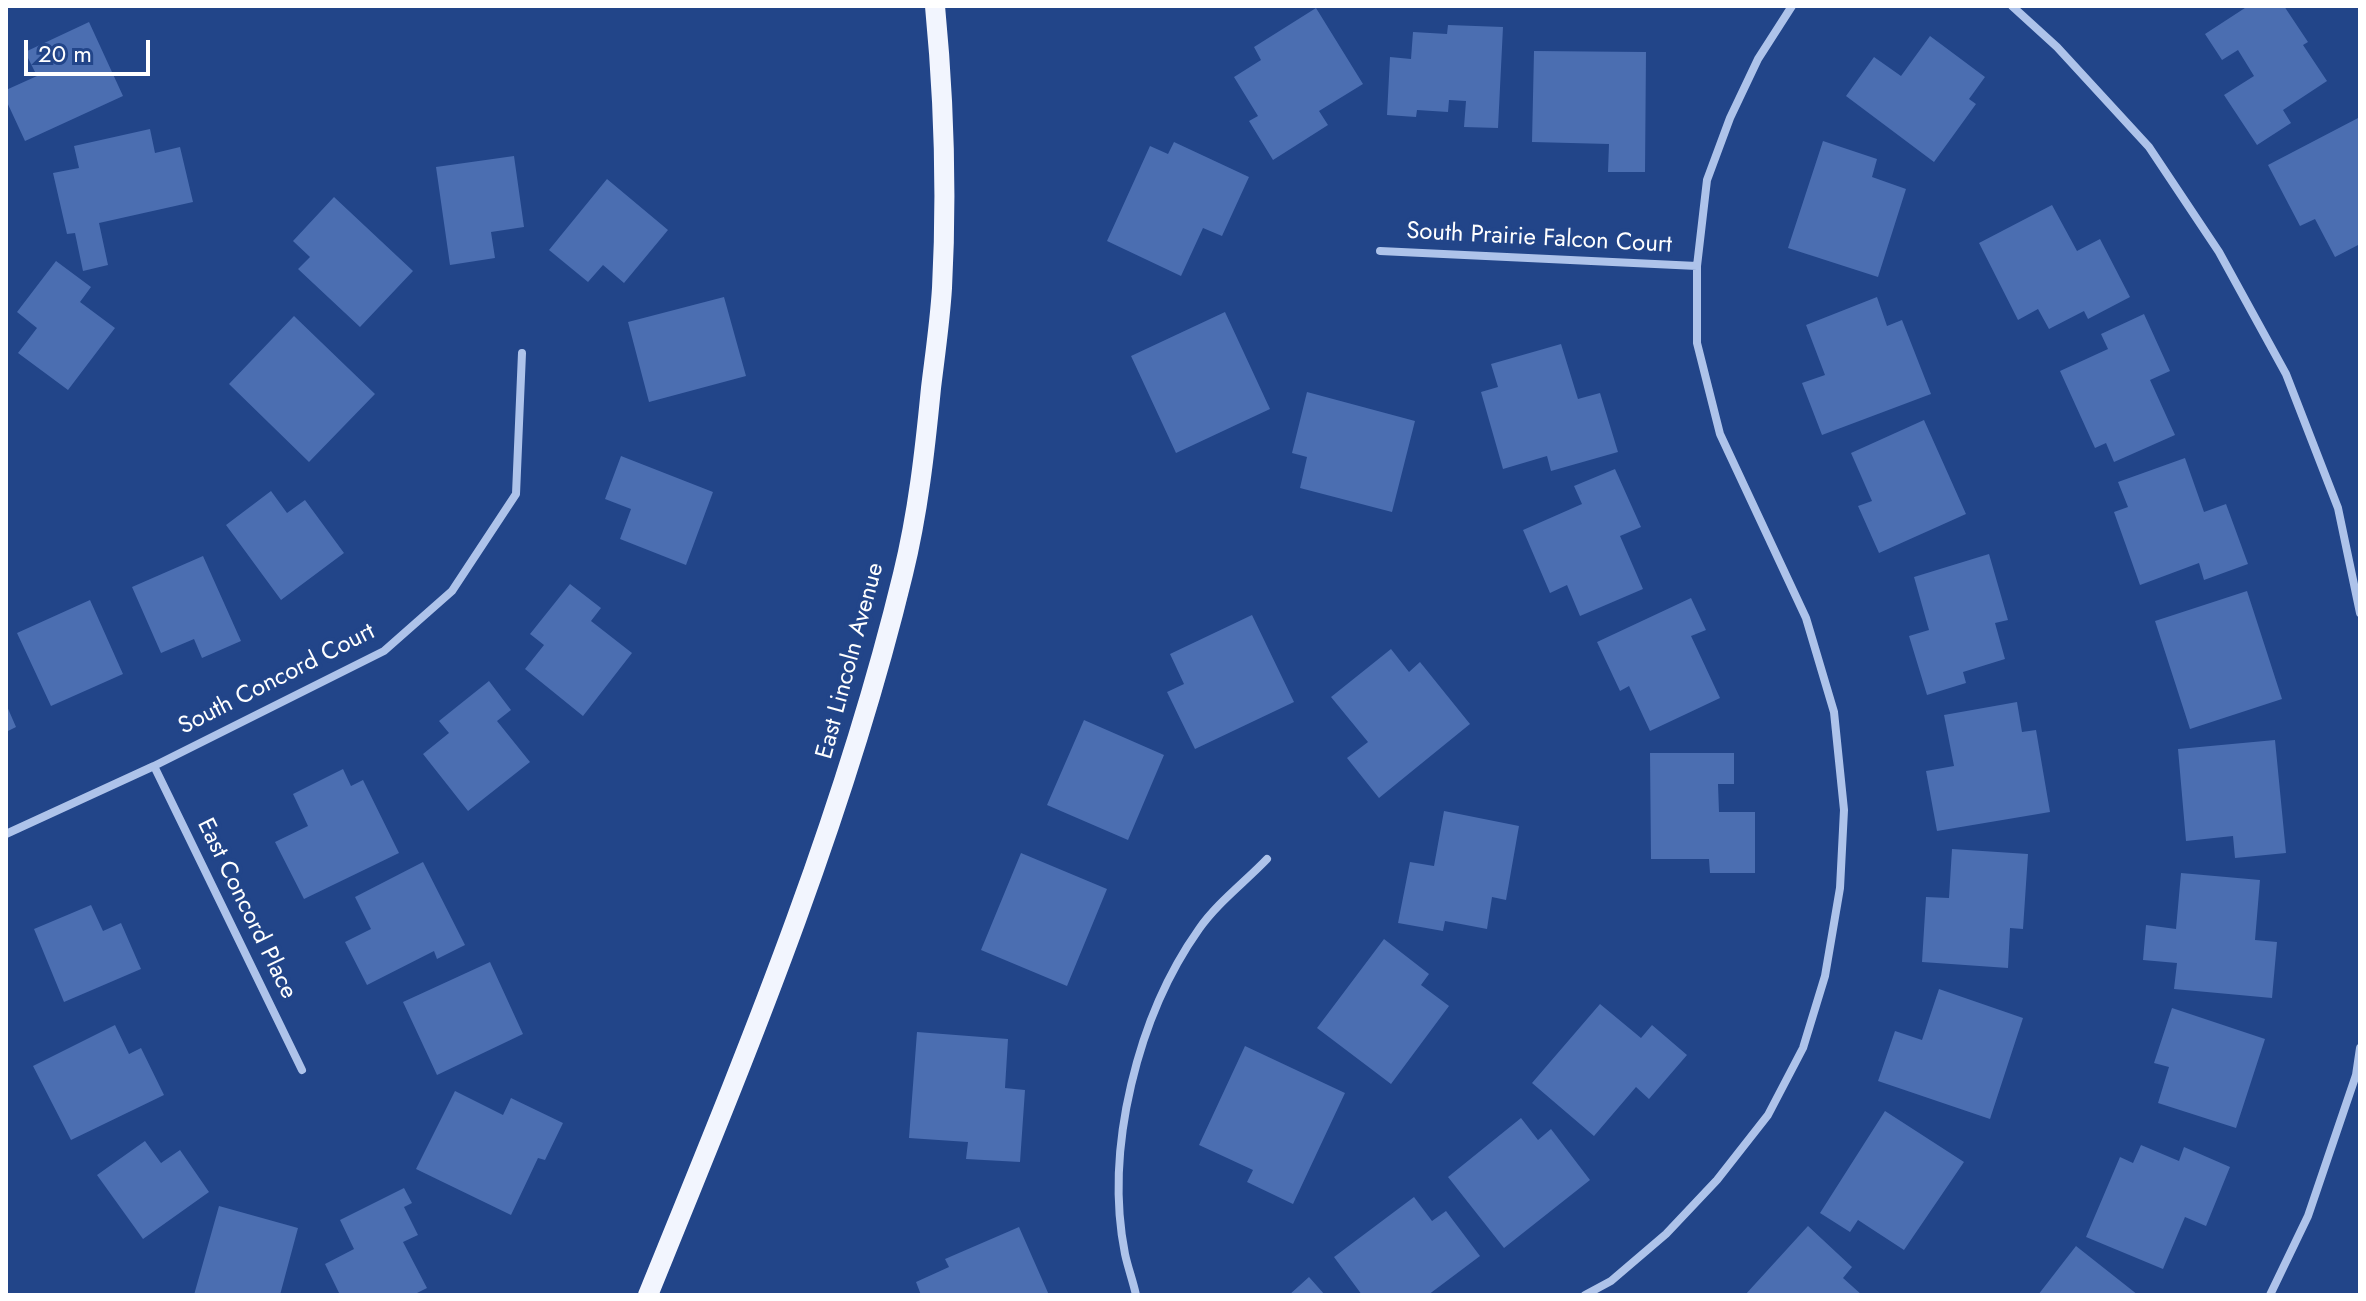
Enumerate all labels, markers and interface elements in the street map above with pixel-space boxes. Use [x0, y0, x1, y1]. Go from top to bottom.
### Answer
scale bar [28, 24, 154, 74]
text: 20 m [38, 36, 92, 71]
street label: South Prairie Falcon Court [1405, 218, 1673, 260]
street label: East Lincoln Avenue [811, 560, 891, 762]
street label: South Concord Court [174, 618, 380, 742]
street label: East Concord Place [190, 814, 302, 1004]

